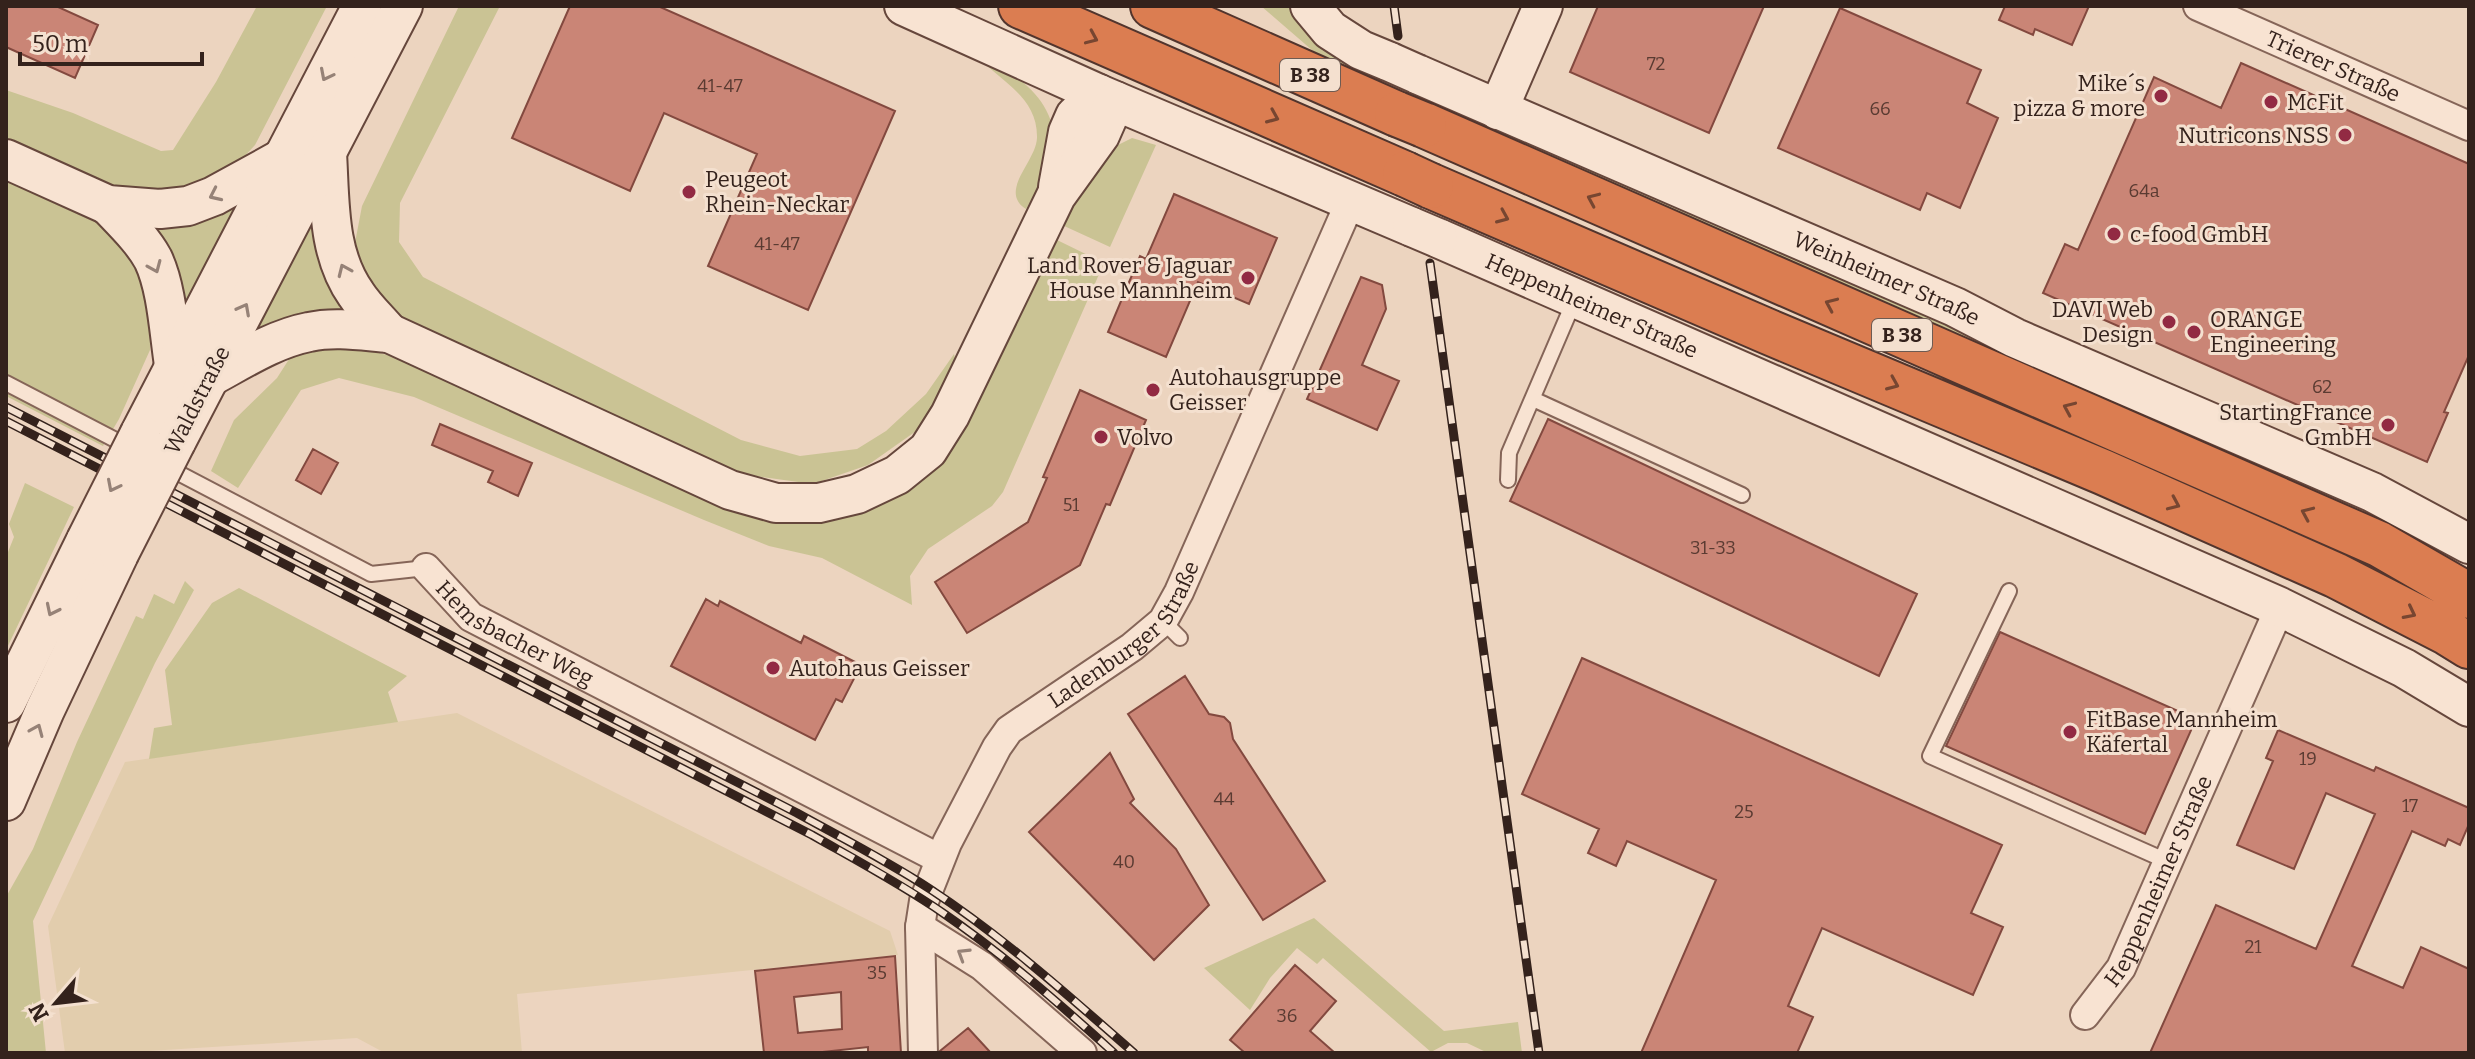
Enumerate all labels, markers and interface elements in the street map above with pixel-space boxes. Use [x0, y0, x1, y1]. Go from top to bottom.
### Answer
scale bar [20, 16, 202, 66]
street label: Trierer Straße [2262, 24, 2405, 107]
one-way arrow [1084, 28, 1098, 44]
text: 50 m [32, 30, 88, 58]
house number: 72 [1647, 53, 1665, 75]
road number: B 38 [1280, 59, 1340, 91]
one-way arrow [320, 67, 336, 82]
place label: Mike´s pizza & more [2013, 70, 2145, 122]
house number: 41-47 [697, 75, 743, 97]
marker: Mike´s pizza & more [2152, 87, 2170, 105]
place label: McFit [2287, 89, 2344, 116]
marker: McFit [2262, 93, 2280, 111]
house number: 66 [1869, 98, 1891, 120]
one-way arrow [1265, 108, 1280, 124]
place label: Nutricons NSS [2178, 122, 2329, 149]
marker: Nutricons NSS [2336, 126, 2354, 144]
place label: Peugeot Rhein-Neckar [705, 166, 850, 218]
house number: 64a [2129, 180, 2160, 202]
marker: Peugeot Rhein-Neckar [680, 183, 698, 201]
one-way arrow [208, 185, 223, 201]
one-way arrow [1587, 193, 1601, 209]
one-way arrow [1495, 208, 1509, 224]
place label: c-food GmbH [2130, 221, 2269, 248]
street label: Weinheimer Straße [1789, 225, 1985, 331]
marker: c-food GmbH [2105, 225, 2123, 243]
house number: 41-47 [754, 233, 800, 255]
street label: Heppenheimer Straße [1482, 247, 1702, 364]
place label: Land Rover & Jaguar House Mannheim [1027, 252, 1232, 304]
one-way arrow [145, 259, 161, 273]
one-way arrow [338, 264, 354, 279]
marker: Land Rover & Jaguar House Mannheim [1239, 269, 1257, 287]
place label: DAVI Web Design [2052, 296, 2153, 348]
one-way arrow [1825, 297, 1839, 313]
one-way arrow [235, 303, 250, 317]
place label: ORANGE Engineering [2210, 306, 2336, 358]
marker: DAVI Web Design [2160, 313, 2178, 331]
road number: B 38 [1872, 319, 1932, 351]
marker: ORANGE Engineering [2185, 323, 2203, 341]
street label: Waldstraße [158, 341, 236, 459]
place label: Autohausgruppe Geisser [1169, 364, 1341, 416]
one-way arrow [1885, 375, 1899, 391]
house number: 62 [2312, 376, 2332, 398]
marker: Autohausgruppe Geisser [1144, 381, 1162, 399]
place label: StartingFrance GmbH [2219, 399, 2372, 451]
one-way arrow [2063, 402, 2078, 418]
marker: StartingFrance GmbH [2379, 416, 2397, 434]
place label: Volvo [1117, 424, 1173, 451]
marker: Volvo [1092, 428, 1110, 446]
one-way arrow [107, 478, 123, 493]
house number: 51 [1063, 494, 1080, 516]
one-way arrow [2166, 494, 2180, 510]
one-way arrow [2301, 506, 2316, 522]
house number: 31-33 [1690, 537, 1736, 559]
street label: Ladenburger Straße [1043, 557, 1205, 713]
street label: Hemsbacher Weg [430, 574, 598, 691]
one-way arrow [46, 601, 61, 616]
one-way arrow [2401, 604, 2416, 619]
place label: Autohaus Geisser [789, 655, 970, 682]
marker: Autohaus Geisser [764, 659, 782, 677]
place label: FitBase Mannheim Käfertal [2086, 706, 2278, 758]
one-way arrow [27, 723, 43, 738]
marker: FitBase Mannheim Käfertal [2061, 723, 2079, 741]
house number: 19 [2299, 748, 2317, 770]
street label: Heppenheimer Straße [2098, 771, 2218, 992]
house number: 44 [1213, 788, 1235, 810]
house number: 17 [2402, 795, 2418, 817]
house number: 25 [1734, 801, 1754, 823]
house number: 40 [1113, 851, 1135, 873]
house number: 21 [2244, 936, 2262, 958]
one-way arrow [958, 948, 972, 963]
house number: 35 [867, 962, 887, 984]
north arrow [16, 963, 96, 1043]
text: N [23, 998, 55, 1026]
house number: 36 [1277, 1005, 1297, 1027]

